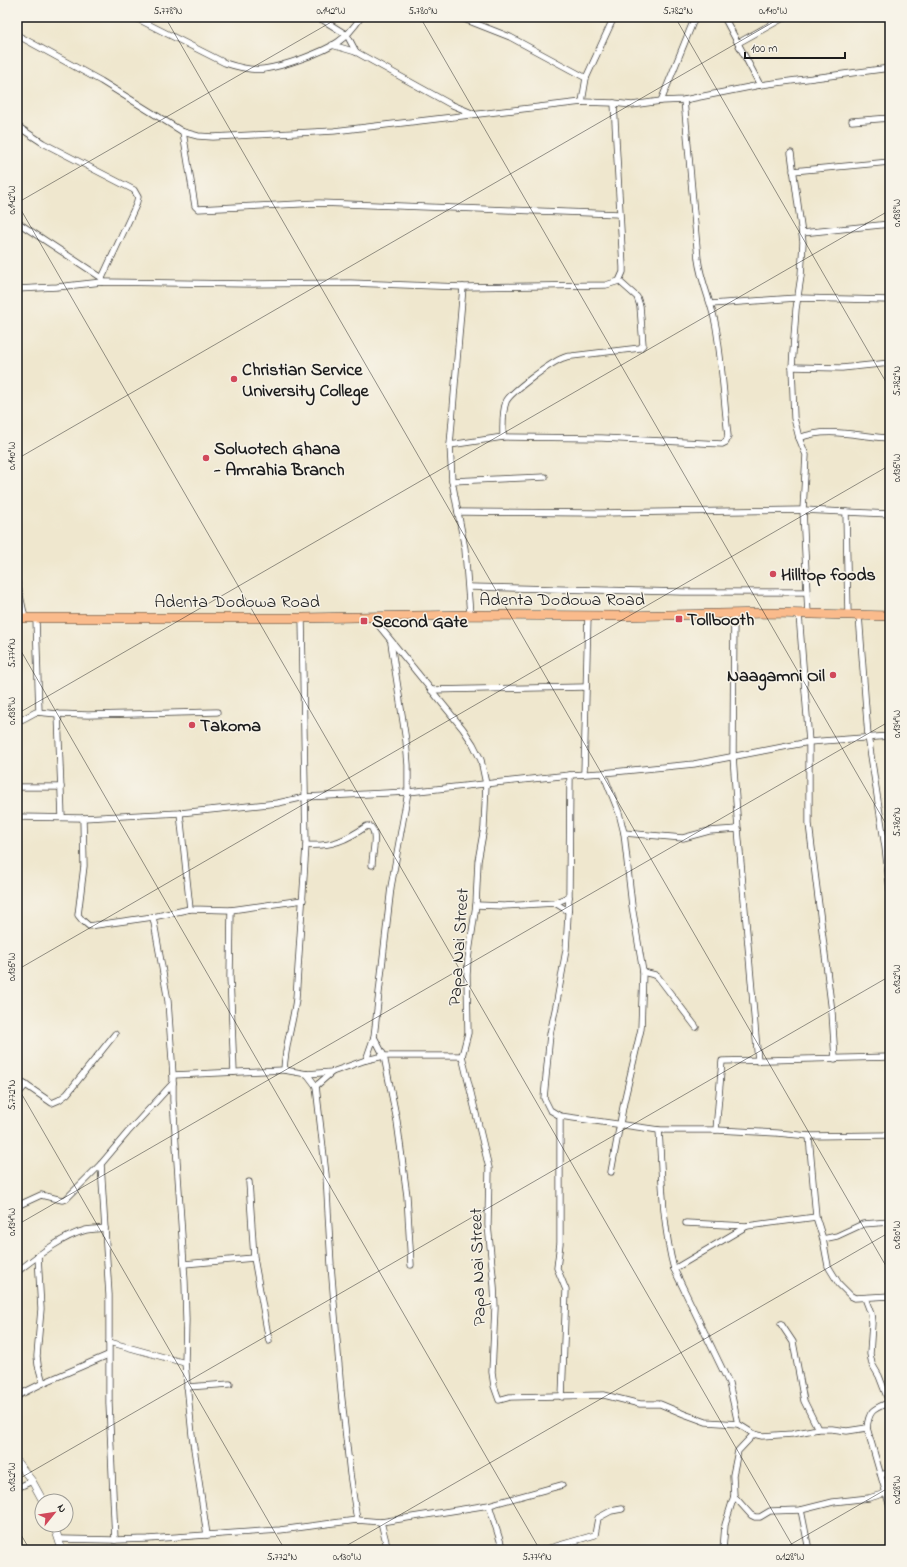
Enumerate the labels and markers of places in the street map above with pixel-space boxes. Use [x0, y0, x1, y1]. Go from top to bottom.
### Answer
place label: Christian Service University College [242, 358, 369, 406]
marker: Christian Service University College [229, 374, 239, 384]
place label: Soluotech Ghana - Amrahia Branch [213, 437, 345, 484]
marker: Soluotech Ghana - Amrahia Branch [201, 453, 211, 463]
place label: Hilltop foods [781, 563, 876, 589]
marker: Hilltop foods [768, 569, 778, 579]
place label: Tollbooth [687, 608, 755, 634]
place label: Second Gate [372, 610, 469, 636]
marker: Tollbooth [674, 614, 684, 624]
marker: Second Gate [359, 616, 369, 626]
place label: Naagamni Oil [727, 664, 825, 691]
marker: Naagamni Oil [828, 670, 838, 680]
place label: Takoma [200, 714, 261, 740]
marker: Takoma [187, 720, 197, 730]

